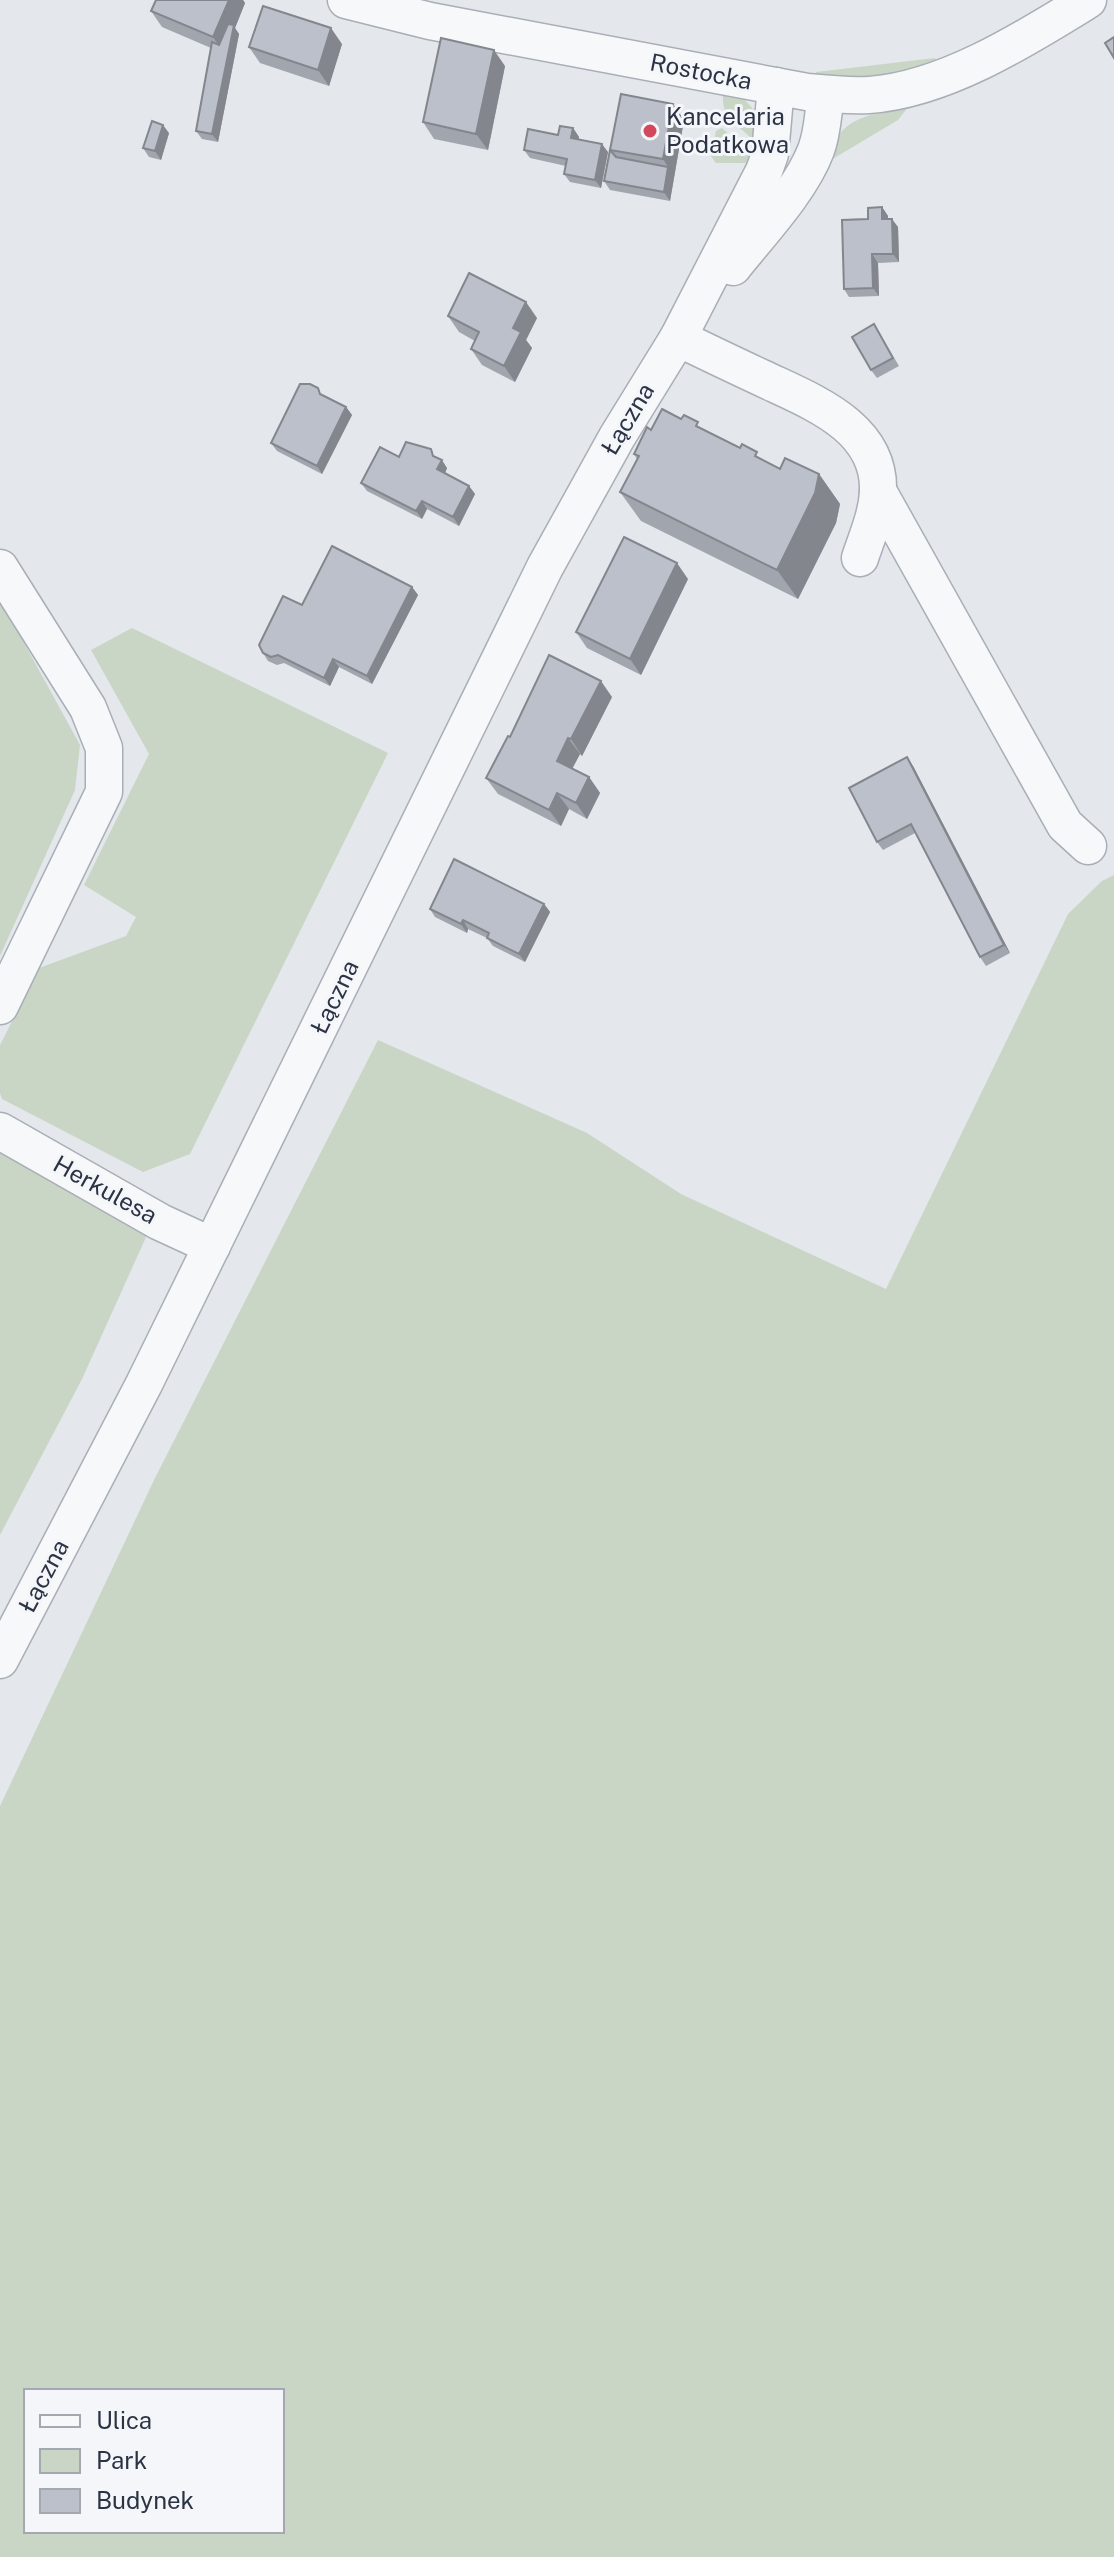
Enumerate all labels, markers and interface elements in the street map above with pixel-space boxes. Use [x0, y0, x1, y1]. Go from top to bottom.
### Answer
street label: Rostocka [648, 47, 754, 95]
place label: Kancelaria Podatkowa [666, 102, 789, 158]
marker: Kancelaria Podatkowa [641, 122, 659, 140]
street label: Łączna [595, 378, 659, 459]
street label: Łączna [304, 955, 364, 1038]
street label: Herkulesa [49, 1149, 162, 1229]
street label: Łączna [12, 1534, 74, 1617]
legend [24, 2389, 284, 2533]
text: Ulica [96, 2406, 152, 2434]
text: Park [96, 2446, 147, 2474]
text: Budynek [96, 2486, 194, 2514]

